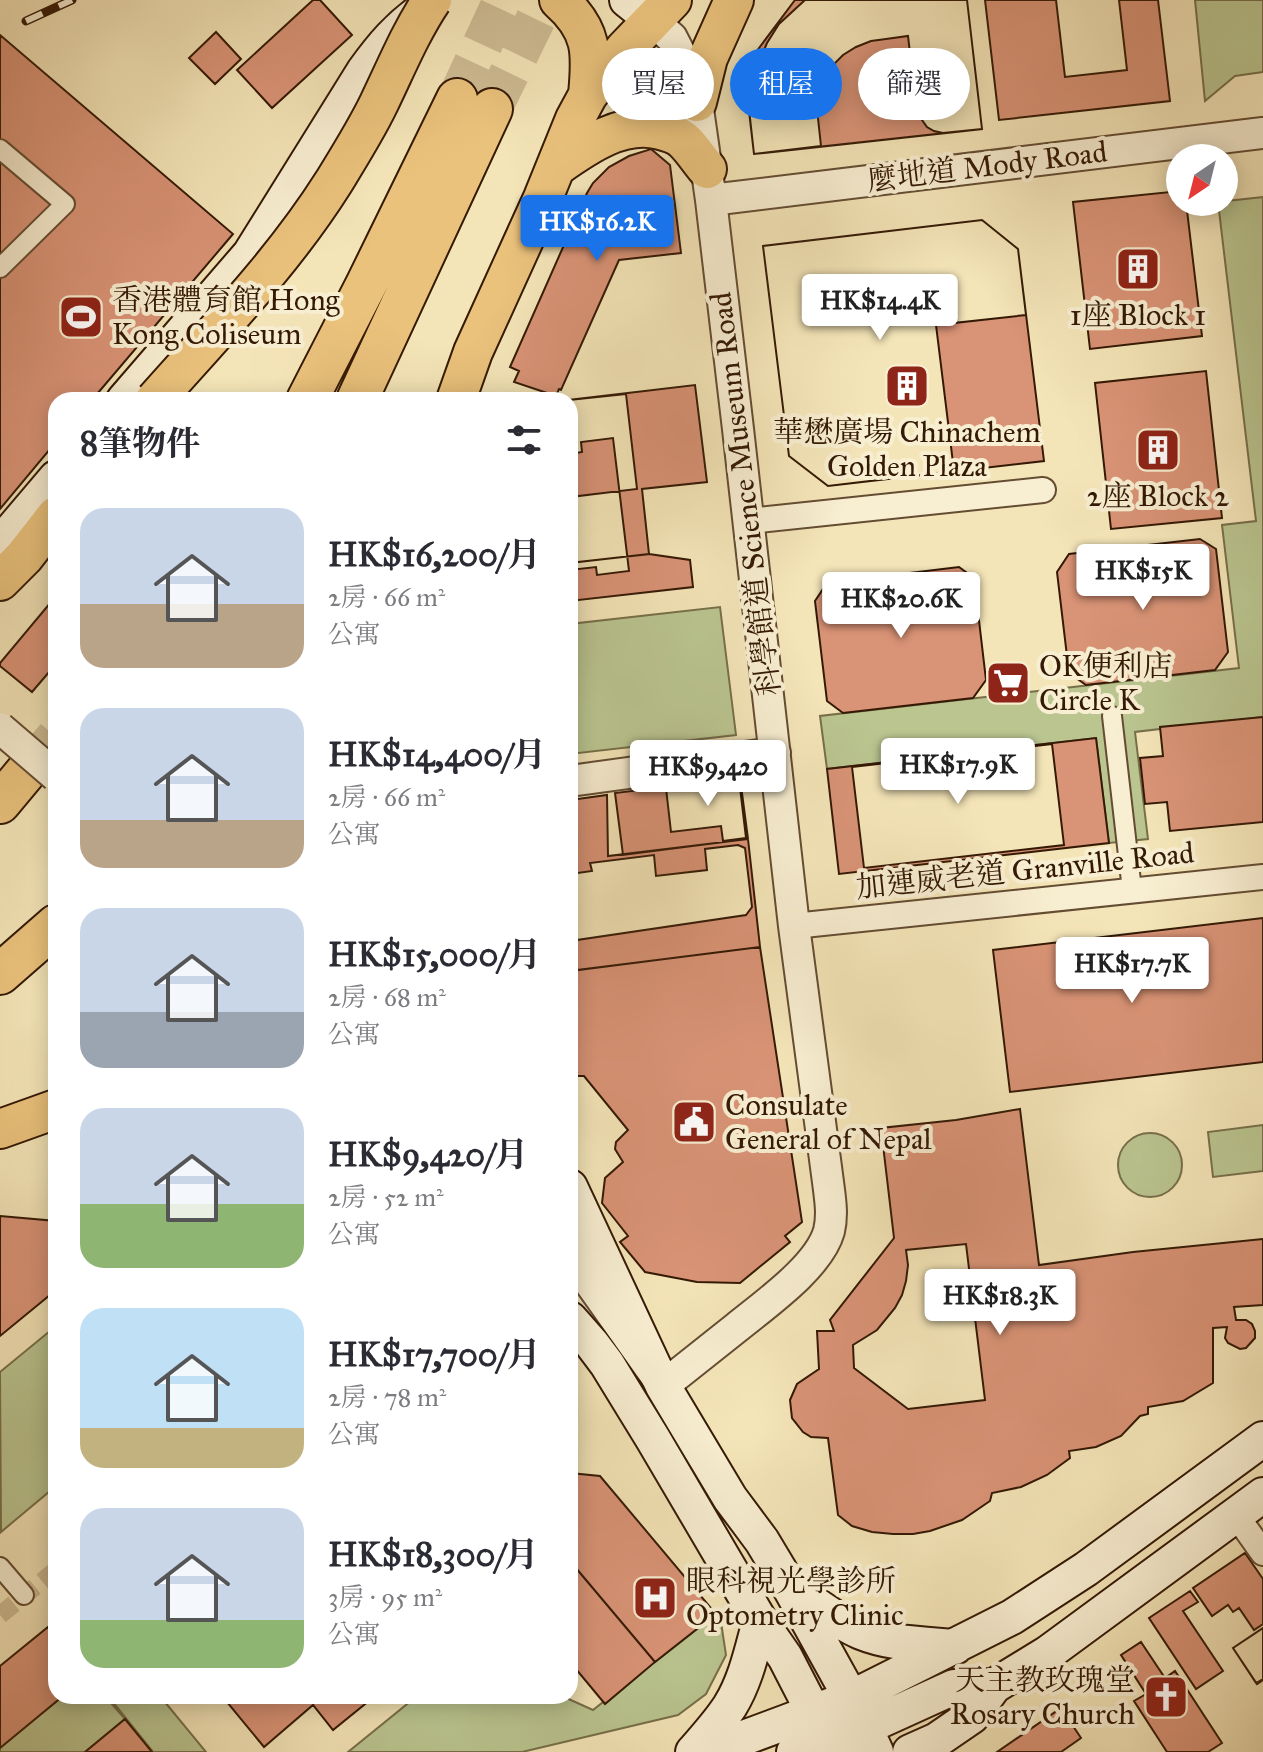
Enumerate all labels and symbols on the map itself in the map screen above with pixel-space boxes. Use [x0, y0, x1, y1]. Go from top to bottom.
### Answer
street label: 麼地道 Mody Road [865, 133, 1109, 199]
north arrow [1166, 144, 1238, 216]
pin: HK$16.2K [514, 195, 680, 263]
building icon: 1座 Block 1 [1114, 245, 1162, 293]
pin: HK$14.4K [797, 274, 963, 342]
place label: 香港體育館 Hong Kong Coliseum [112, 282, 341, 352]
street label: 科學館道 Science Museum Road [702, 290, 788, 698]
sports icon: 香港體育館 Hong Kong Coliseum [57, 293, 105, 341]
place label: 1座 Block 1 [1070, 297, 1206, 333]
building icon: 華懋廣場 Chinachem Golden Plaza [883, 362, 931, 410]
place label: 華懋廣場 Chinachem Golden Plaza [773, 414, 1041, 484]
building icon: 2座 Block 2 [1134, 426, 1182, 474]
place label: 2座 Block 2 [1087, 478, 1229, 514]
pin: HK$15K [1078, 544, 1208, 612]
pin: HK$20.6K [818, 572, 984, 640]
place label: OK便利店 Circle K [1039, 648, 1173, 718]
supermarket icon: OK便利店 Circle K [984, 659, 1032, 707]
pin: HK$17.9K [875, 738, 1041, 806]
pin: HK$9,420 [625, 740, 791, 808]
street label: 加連威老道 Granville Road [854, 834, 1196, 906]
pin: HK$17.7K [1049, 937, 1215, 1005]
place label: Consulate General of Nepal [725, 1087, 933, 1157]
public building icon: Consulate General of Nepal [670, 1098, 718, 1146]
pin: HK$18.3K [917, 1269, 1083, 1337]
place label: 眼科視光學診所 Optometry Clinic [686, 1563, 904, 1633]
hospital icon: 眼科視光學診所 Optometry Clinic [631, 1574, 679, 1622]
place label: 天主教玫瑰堂 Rosary Church [950, 1662, 1135, 1732]
church icon: 天主教玫瑰堂 Rosary Church [1142, 1673, 1190, 1721]

